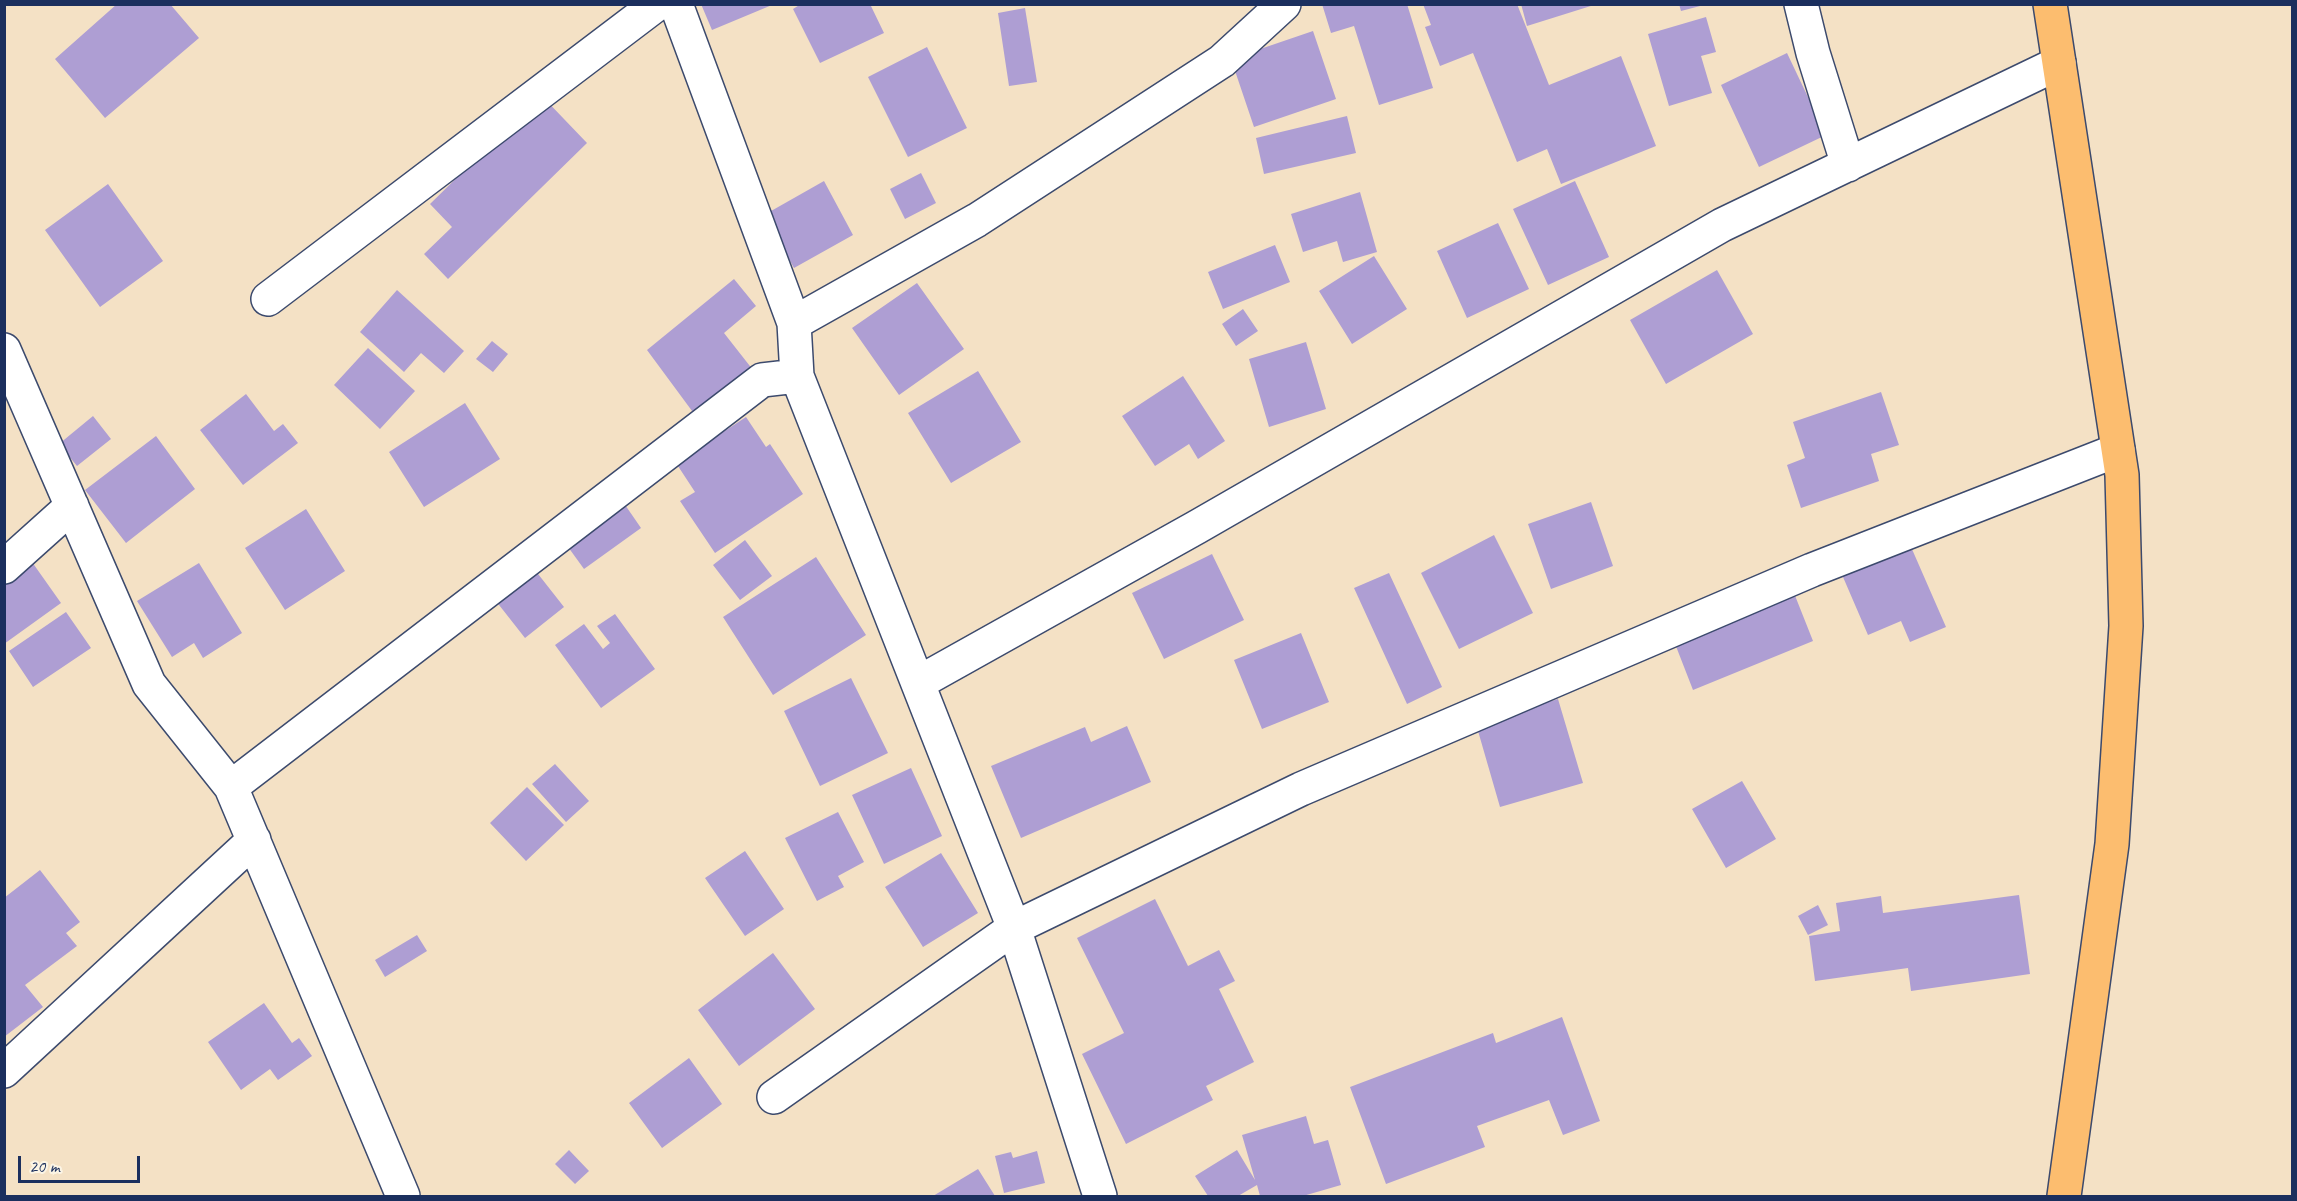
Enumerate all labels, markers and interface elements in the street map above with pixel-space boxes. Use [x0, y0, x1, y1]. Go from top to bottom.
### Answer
scale bar [21, 1144, 142, 1182]
text: 20 m [29, 1155, 60, 1177]

